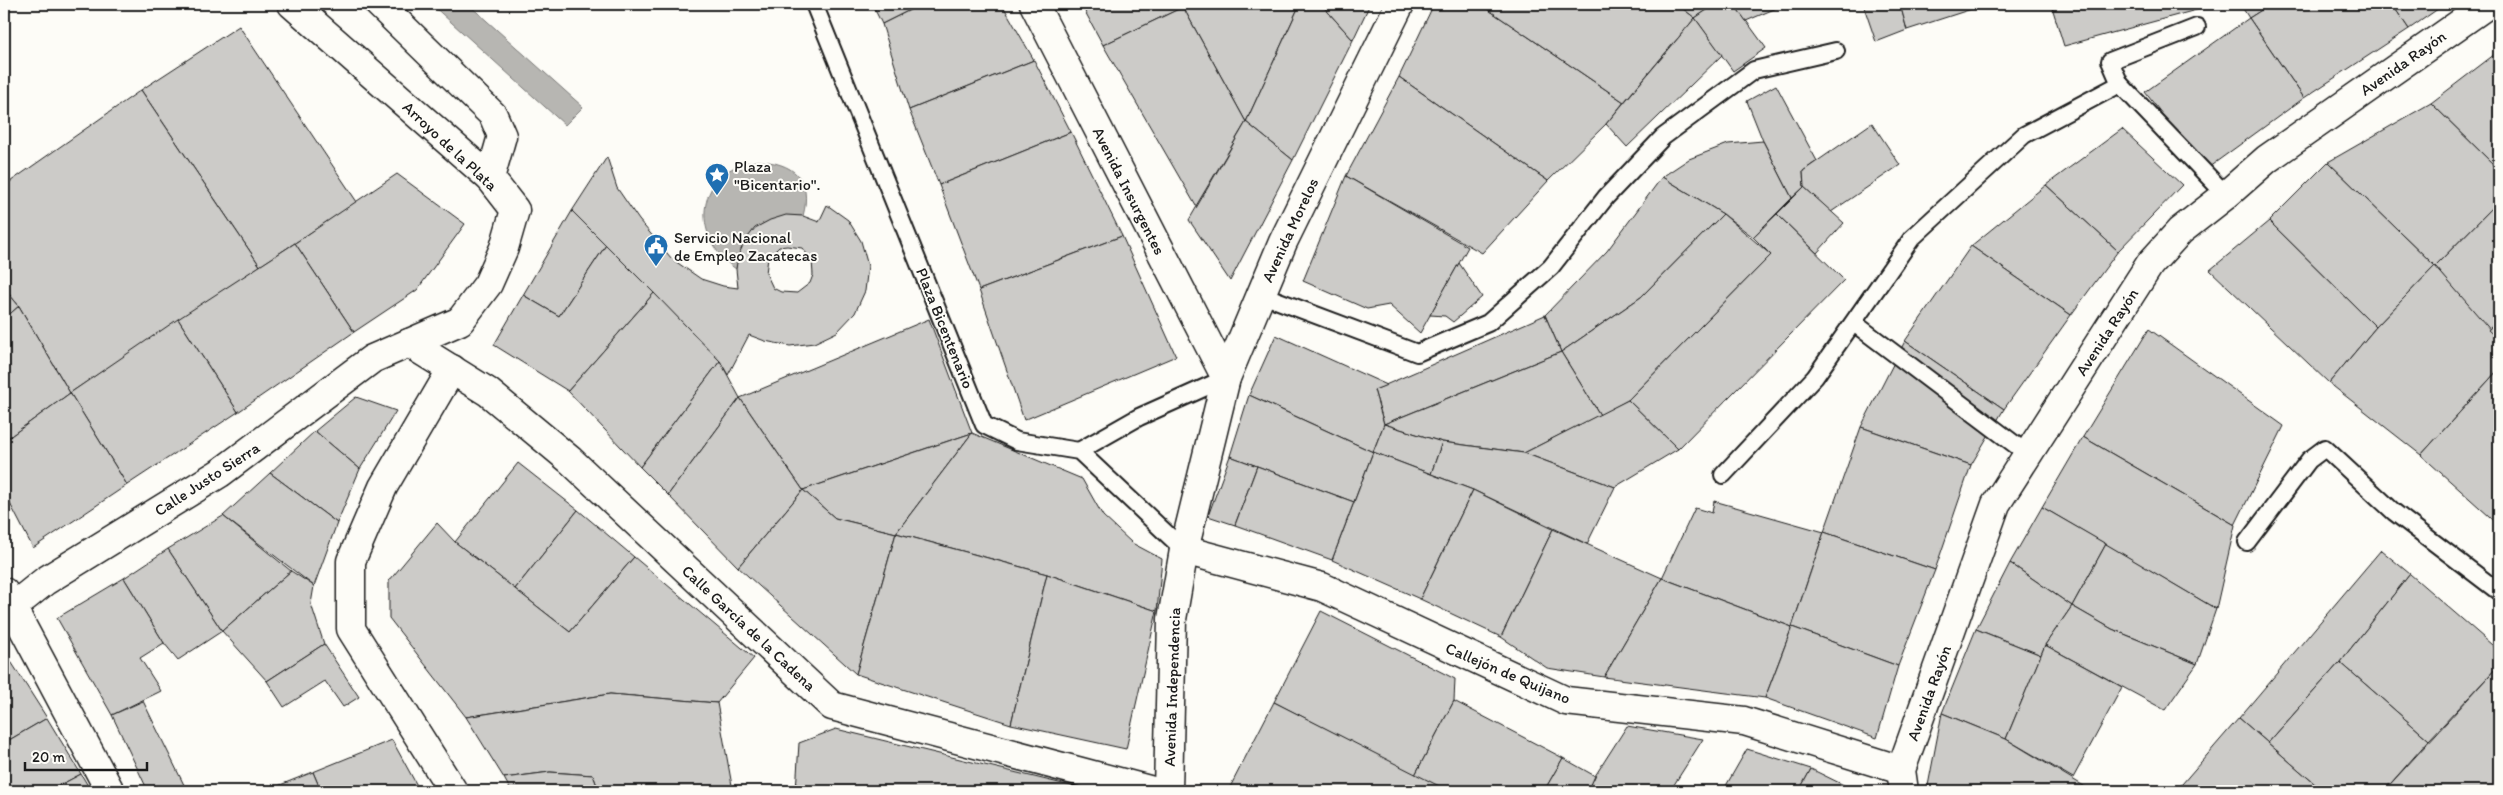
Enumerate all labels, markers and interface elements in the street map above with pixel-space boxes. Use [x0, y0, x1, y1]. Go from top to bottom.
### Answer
street label: Avenida Rayón [2356, 26, 2450, 100]
street label: Arroyo de la Plata [399, 97, 502, 195]
street label: Avenida Insurgentes [1089, 124, 1169, 258]
place label: Plaza "Bicentario". [734, 157, 821, 194]
place icon: Plaza "Bicentario". [704, 162, 730, 196]
street label: Avenida Morelos [1258, 175, 1322, 285]
place label: Servicio Nacional de Empleo Zacatecas [674, 228, 817, 265]
public building icon: Servicio Nacional de Empleo Zacatecas [643, 233, 669, 267]
street label: Plaza Bicentenario [912, 265, 978, 391]
street label: Avenida Rayón [2072, 284, 2143, 379]
street label: Calle Justo Sierra [151, 438, 264, 520]
street label: Calle García de la Cadena [678, 561, 820, 696]
street label: Avenida Independencia [1160, 607, 1184, 767]
street label: Callejón de Quijano [1443, 638, 1573, 708]
street label: Avenida Rayón [1903, 642, 1955, 743]
scale bar [25, 740, 148, 772]
text: 20 m [32, 748, 66, 766]

